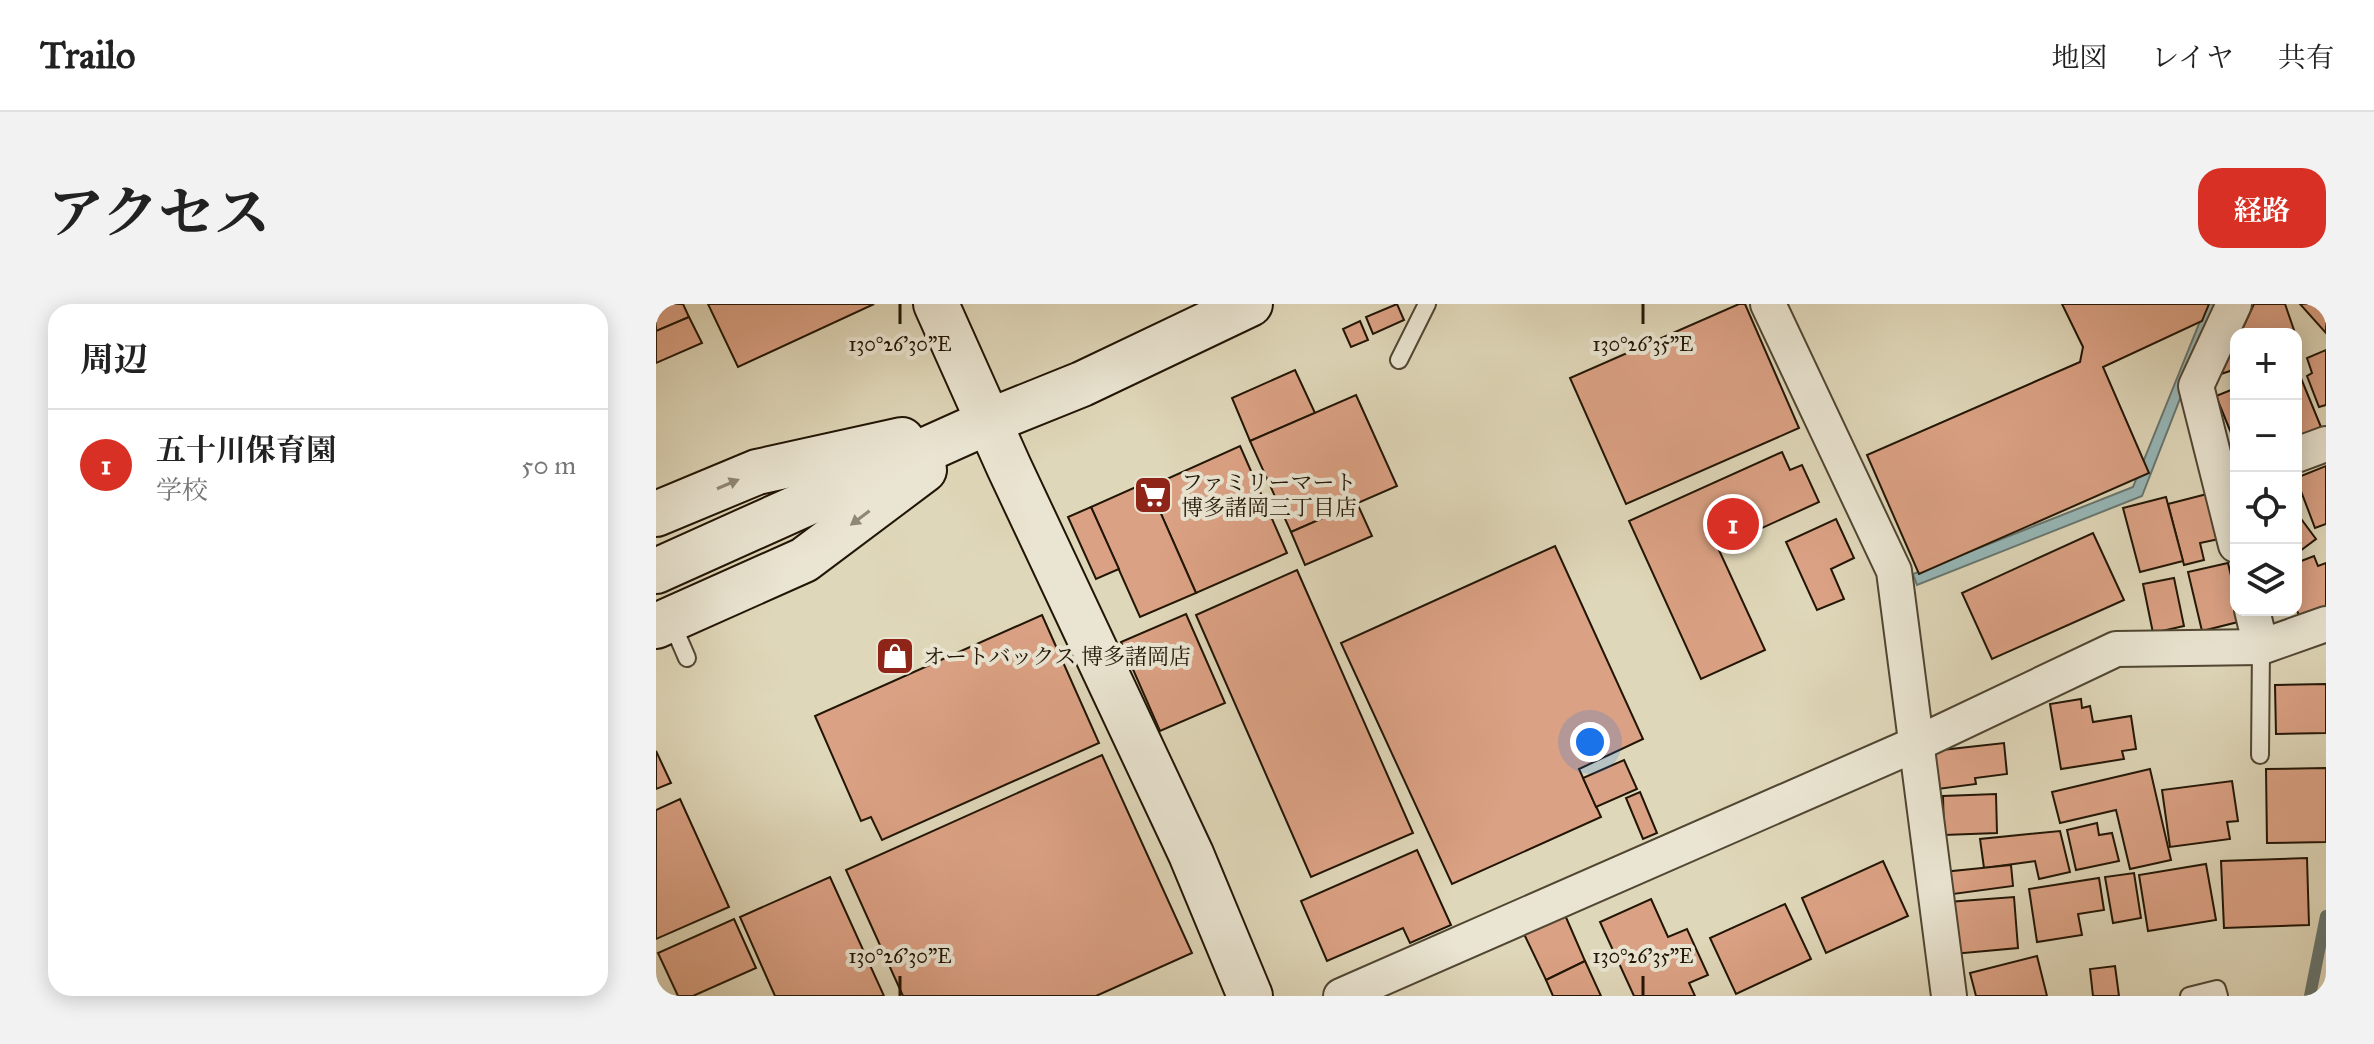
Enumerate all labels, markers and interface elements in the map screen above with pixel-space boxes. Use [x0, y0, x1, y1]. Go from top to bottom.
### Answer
text: Trailo [40, 32, 135, 78]
text: 地図 [2051, 40, 2107, 75]
text: レイヤ [2151, 40, 2234, 75]
text: 共有 [2278, 40, 2334, 75]
button: 経路 [2198, 168, 2326, 248]
text: アクセス [48, 179, 270, 247]
map controls [2230, 328, 2302, 616]
button: + [2230, 328, 2302, 400]
text: 130°26'30"E [848, 332, 952, 356]
text: 130°26'35"E [1593, 332, 1693, 356]
text: 周辺 [80, 339, 148, 380]
button: − [2230, 400, 2302, 472]
text: 五十川保育園 [156, 432, 336, 468]
text: 1 [101, 449, 111, 481]
text: 50 m [521, 449, 576, 481]
place label: ファミリーマート 博多諸岡三丁目店 [1181, 469, 1357, 521]
button: locate [2230, 472, 2302, 544]
text: 学校 [156, 474, 208, 506]
supermarket icon: ファミリーマート 博多諸岡三丁目店 [1132, 474, 1174, 516]
one-way arrow [716, 478, 740, 491]
pin: 1 [1707, 494, 1759, 554]
one-way arrow [850, 510, 871, 525]
button: layers [2230, 544, 2302, 616]
shop icon: オートバックス 博多諸岡店 [874, 635, 916, 677]
place label: オートバックス 博多諸岡店 [923, 643, 1191, 670]
your location [1570, 722, 1610, 762]
text: 130°26'30"E [848, 944, 952, 968]
text: 130°26'35"E [1593, 944, 1693, 968]

